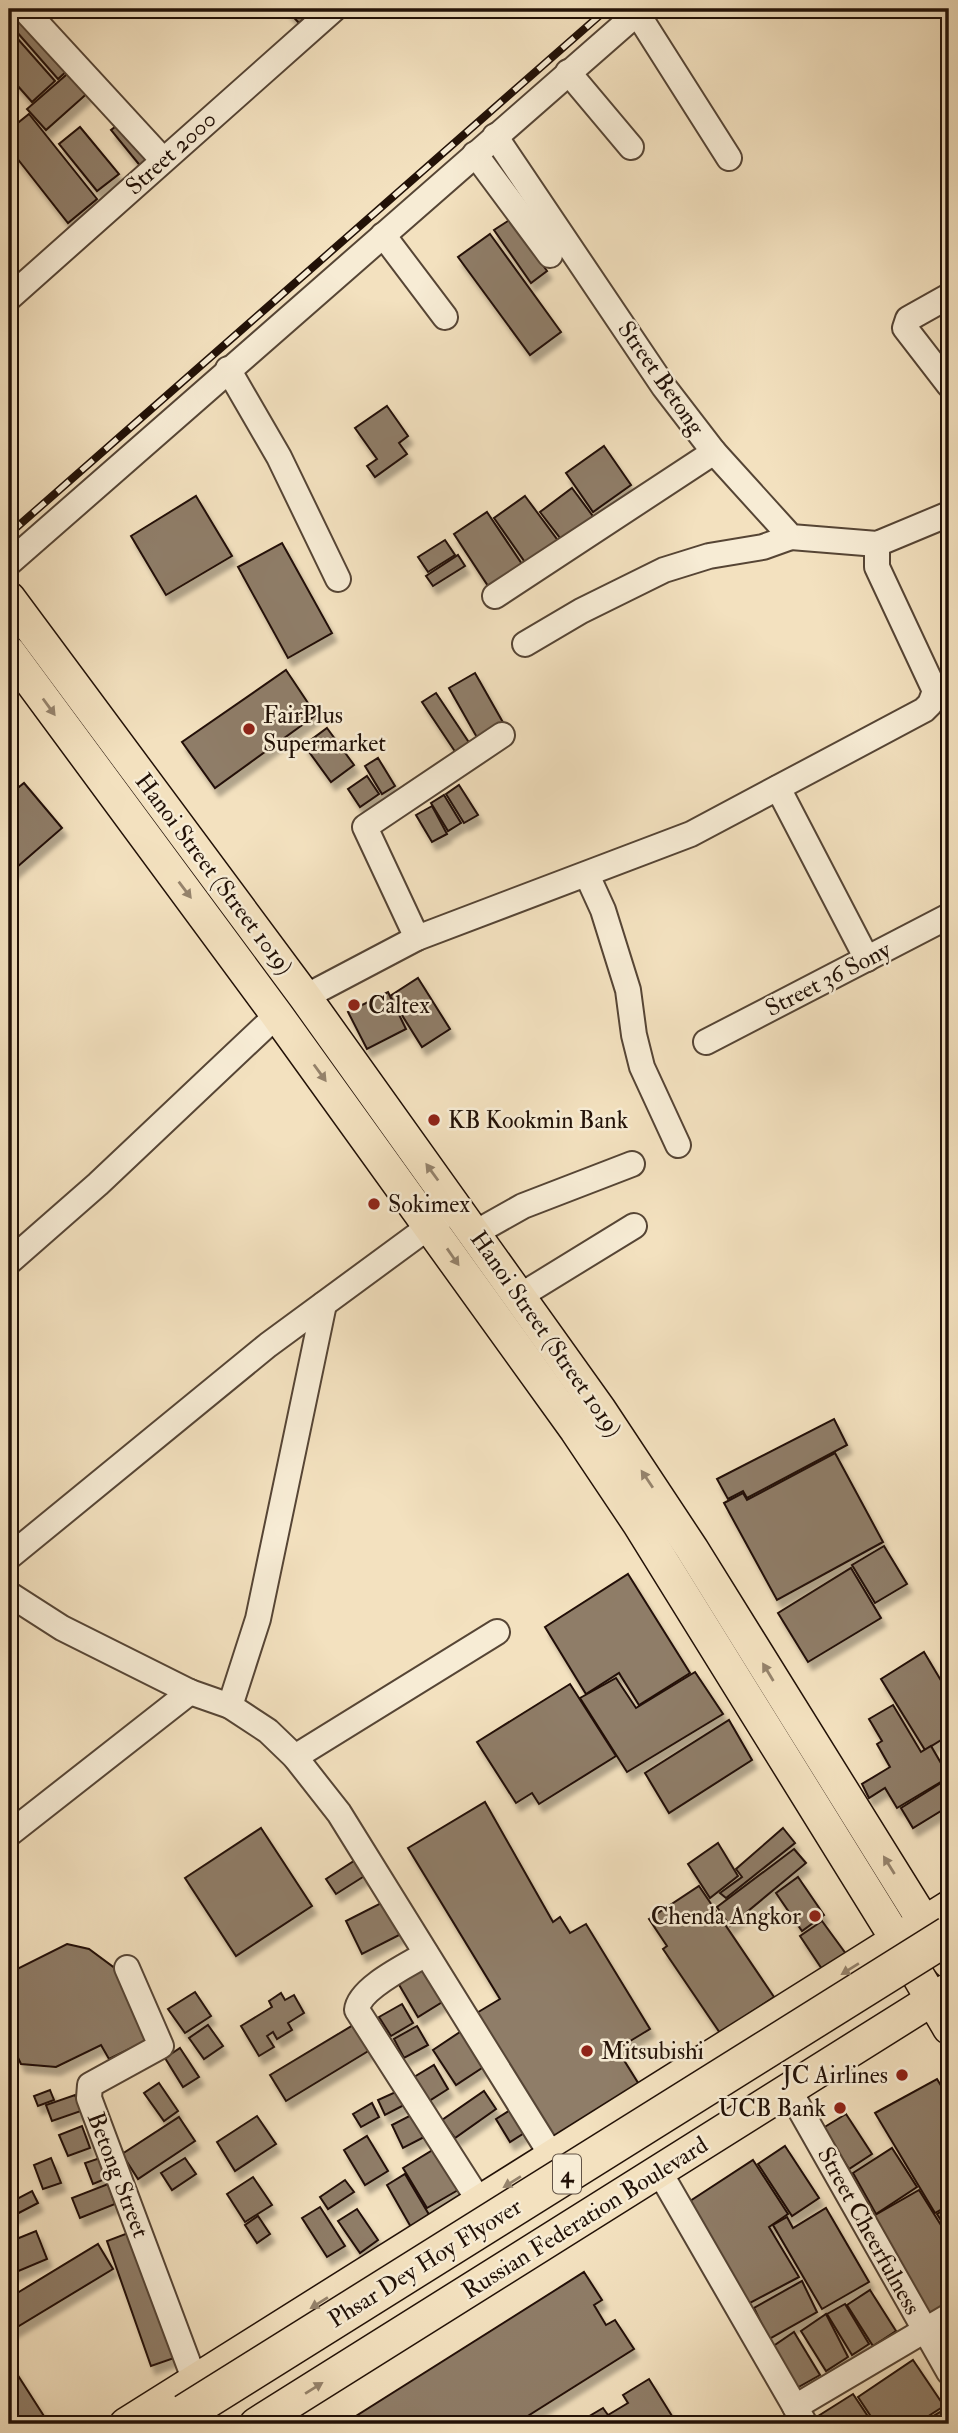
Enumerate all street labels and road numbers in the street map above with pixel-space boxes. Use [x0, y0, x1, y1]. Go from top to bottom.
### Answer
street label: Street 2000 [119, 104, 223, 202]
street label: Street Betong [610, 315, 712, 442]
street label: Hanoi Street (Street 1019) [128, 767, 300, 981]
street label: Street 36 Sony [760, 934, 896, 1024]
street label: Hanoi Street (Street 1019) [463, 1225, 629, 1443]
street label: Betong Street [80, 2108, 156, 2242]
street label: Russian Federation Boulevard [456, 2129, 714, 2306]
street label: Street Cheerfulness [810, 2142, 928, 2320]
road number: 4 [553, 2154, 581, 2194]
street label: Phsar Dey Hoy Flyover [323, 2191, 528, 2335]

